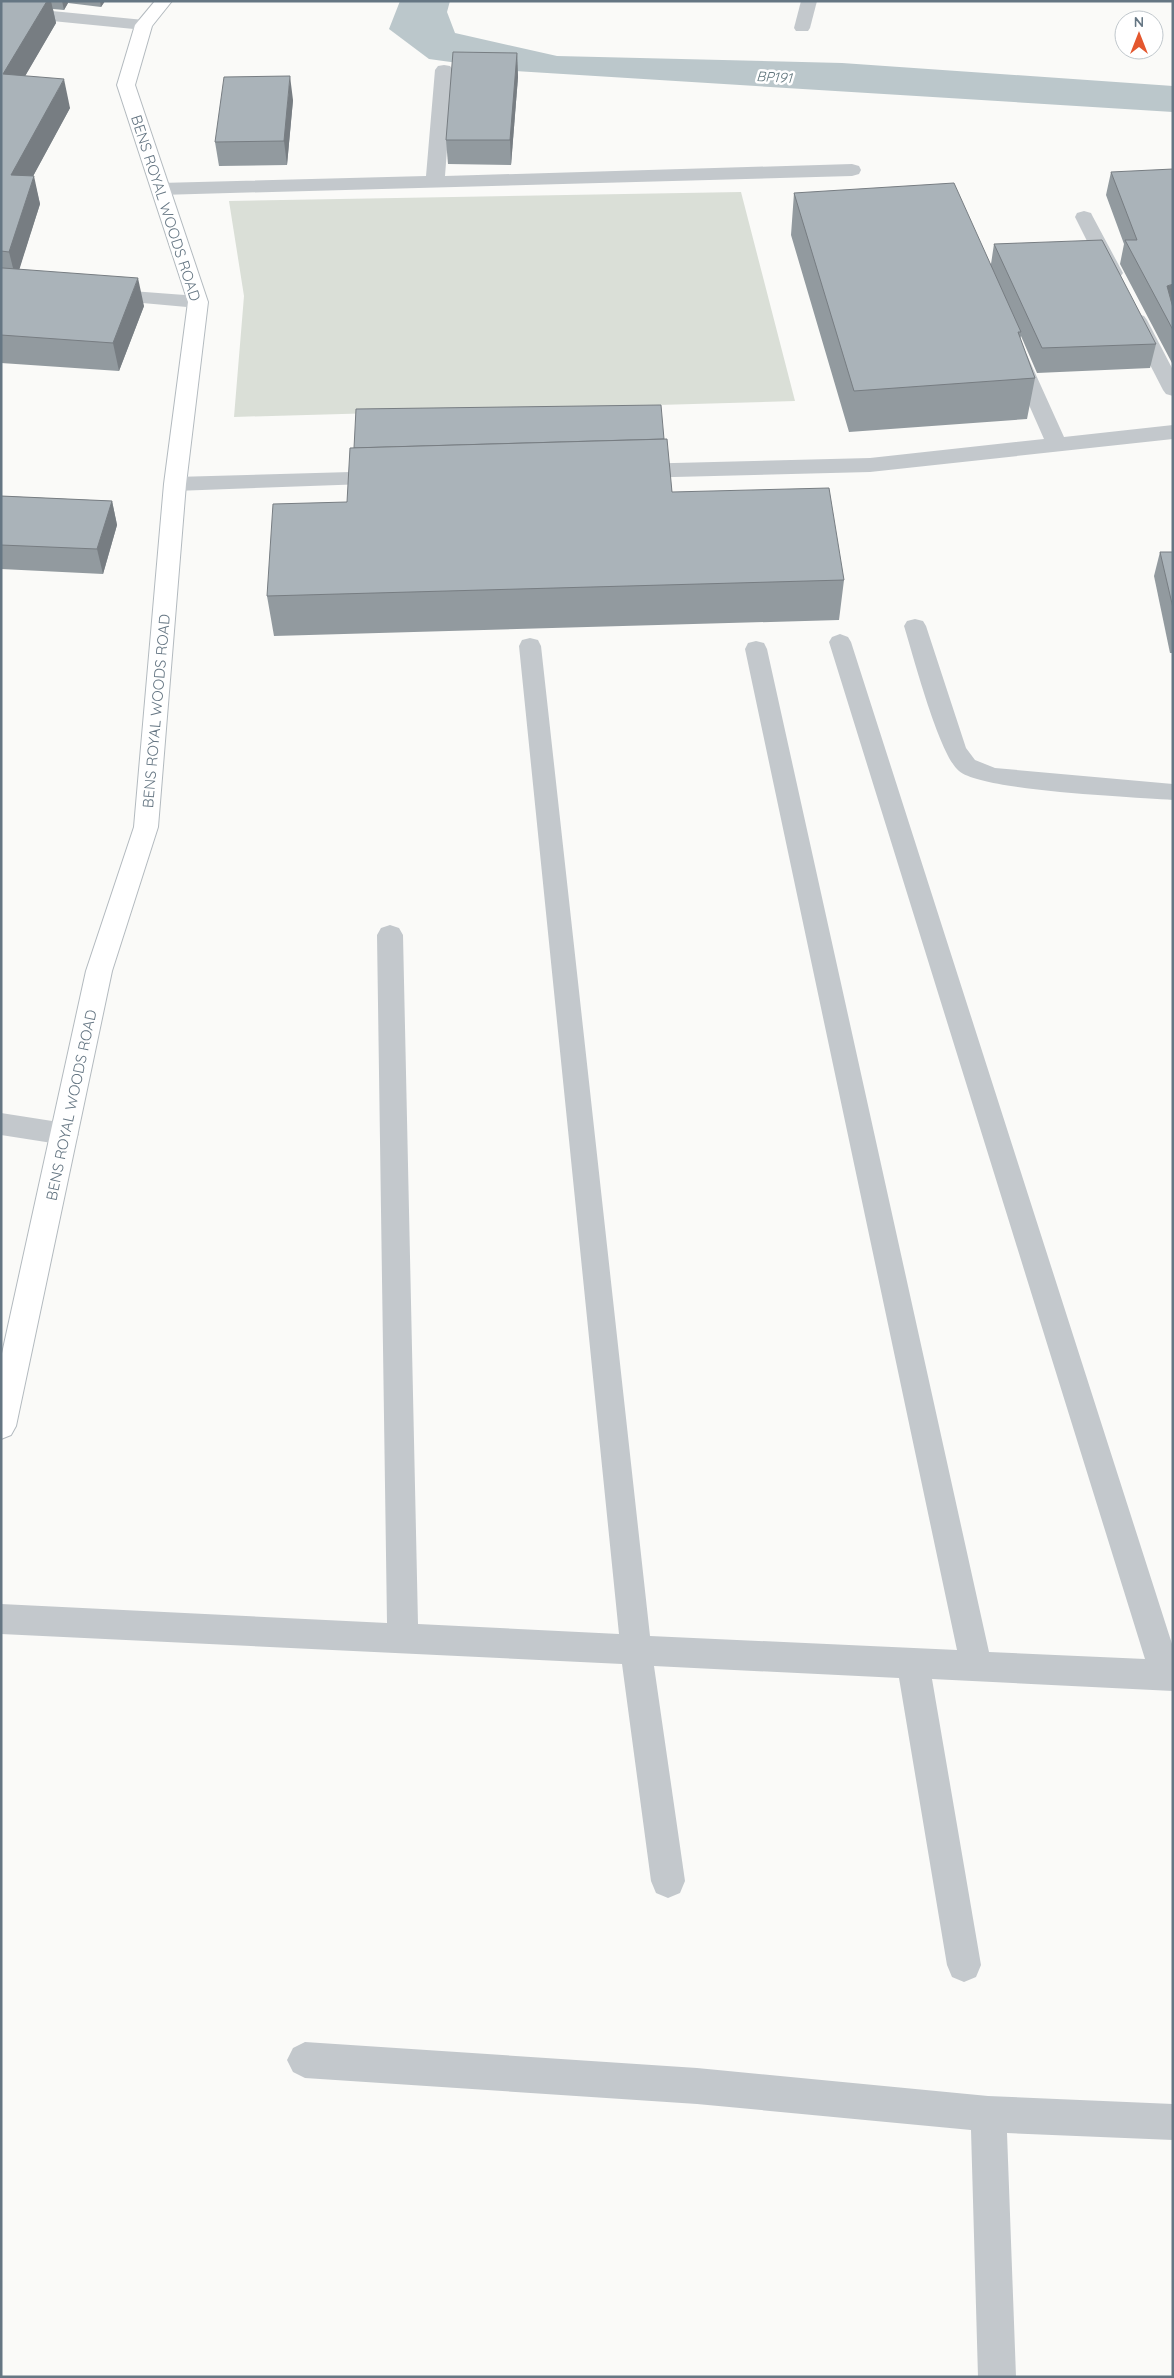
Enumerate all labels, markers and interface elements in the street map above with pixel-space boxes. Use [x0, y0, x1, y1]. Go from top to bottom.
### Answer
north arrow [1114, 10, 1164, 60]
text: N [1134, 13, 1144, 31]
water label: BP191 [756, 67, 793, 87]
street label: BENS ROYAL WOODS ROAD [127, 112, 205, 304]
street label: BENS ROYAL WOODS ROAD [138, 613, 174, 809]
street label: BENS ROYAL WOODS ROAD [41, 1008, 101, 1202]

